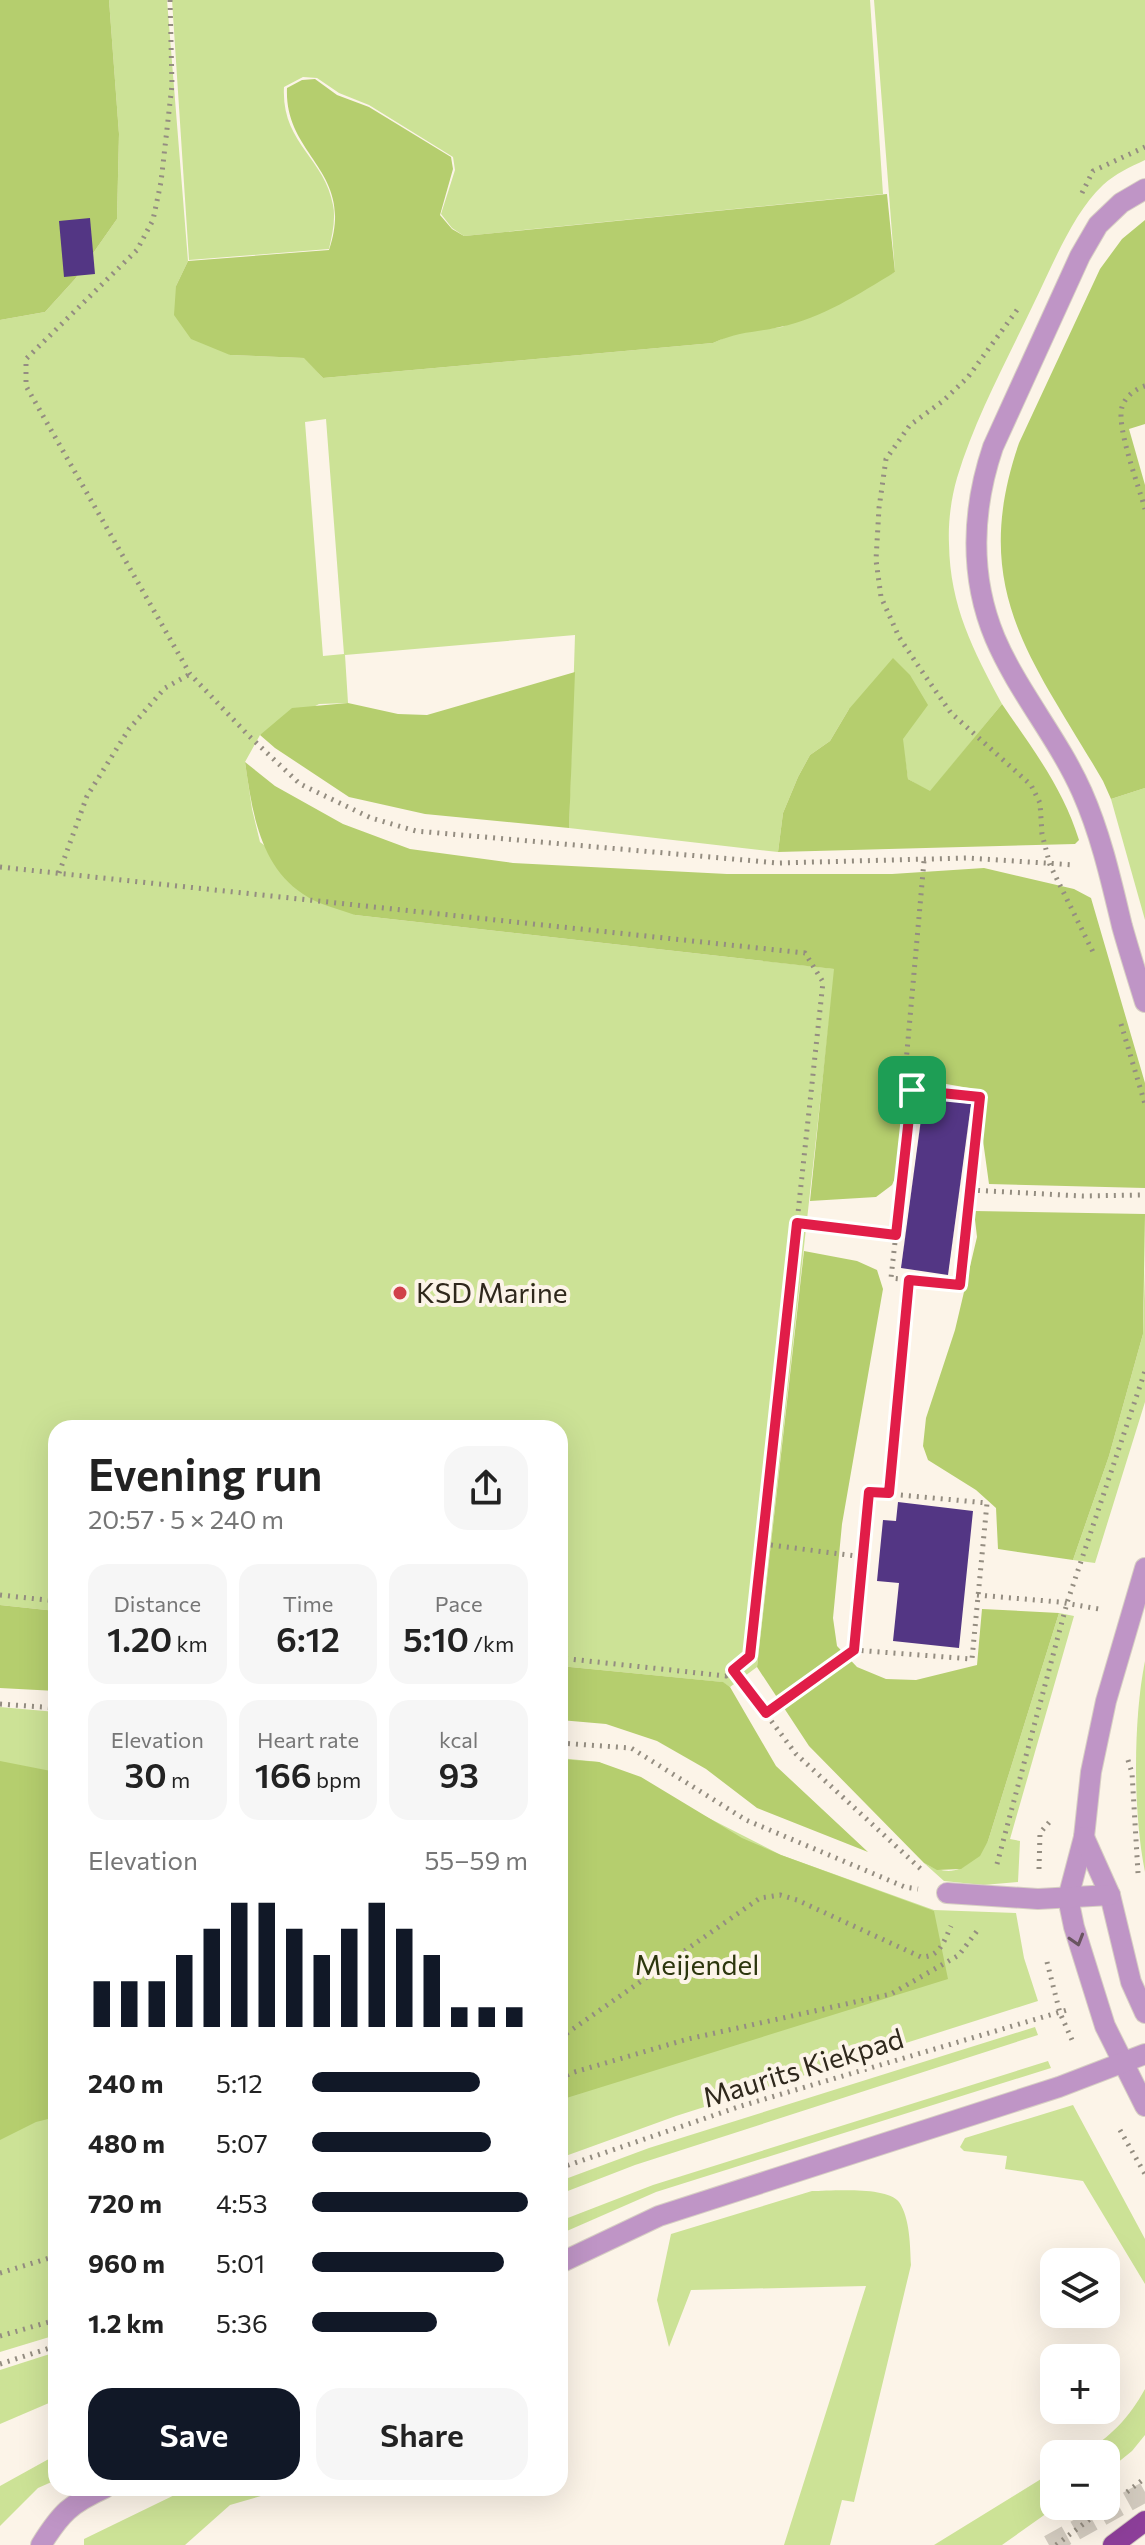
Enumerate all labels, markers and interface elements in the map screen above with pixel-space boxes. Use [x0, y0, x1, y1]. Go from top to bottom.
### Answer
pin [878, 1056, 946, 1124]
icon: arrive [890, 1068, 934, 1112]
place label: KSD Marine [416, 1275, 568, 1309]
marker: KSD Marine [391, 1284, 409, 1302]
text: Evening run [88, 1446, 322, 1500]
button: share [444, 1446, 528, 1530]
text: 20:57 · 5 × 240 m [88, 1503, 284, 1534]
text: Distance [114, 1590, 201, 1617]
text: Time [283, 1590, 333, 1617]
text: Pace [435, 1590, 483, 1617]
text: 1.20 [107, 1617, 172, 1659]
text: 6:12 [276, 1617, 340, 1659]
text: 5:10 [403, 1617, 469, 1659]
text: km [172, 1630, 208, 1657]
text: /km [469, 1630, 514, 1657]
text: Elevation [111, 1726, 204, 1753]
text: Heart rate [257, 1726, 359, 1753]
text: kcal [439, 1726, 478, 1753]
text: 30 [125, 1753, 167, 1795]
text: 166 [255, 1753, 312, 1795]
text: 93 [438, 1753, 479, 1795]
text: m [167, 1766, 190, 1793]
text: bpm [312, 1766, 361, 1793]
text: Elevation [88, 1844, 198, 1875]
text: 55–59 m [424, 1844, 528, 1875]
one-way arrow [1068, 1932, 1084, 1946]
park label: Meijendel [635, 1947, 759, 1981]
street label: Maurits Kiekpad [698, 2020, 907, 2114]
text: 240 m [88, 2067, 163, 2098]
text: 5:12 [216, 2067, 263, 2098]
text: 480 m [88, 2127, 165, 2158]
text: 5:07 [216, 2127, 268, 2158]
text: 720 m [88, 2187, 162, 2218]
text: 4:53 [216, 2187, 268, 2218]
text: 960 m [88, 2247, 165, 2278]
text: 5:01 [216, 2247, 265, 2278]
map controls [1040, 2248, 1120, 2520]
button: layers [1040, 2248, 1120, 2328]
text: 1.2 km [88, 2307, 164, 2338]
text: 5:36 [216, 2307, 268, 2338]
button: + [1040, 2344, 1120, 2424]
button: Save [88, 2388, 300, 2480]
button: Share [316, 2388, 528, 2480]
button: − [1040, 2440, 1120, 2520]

